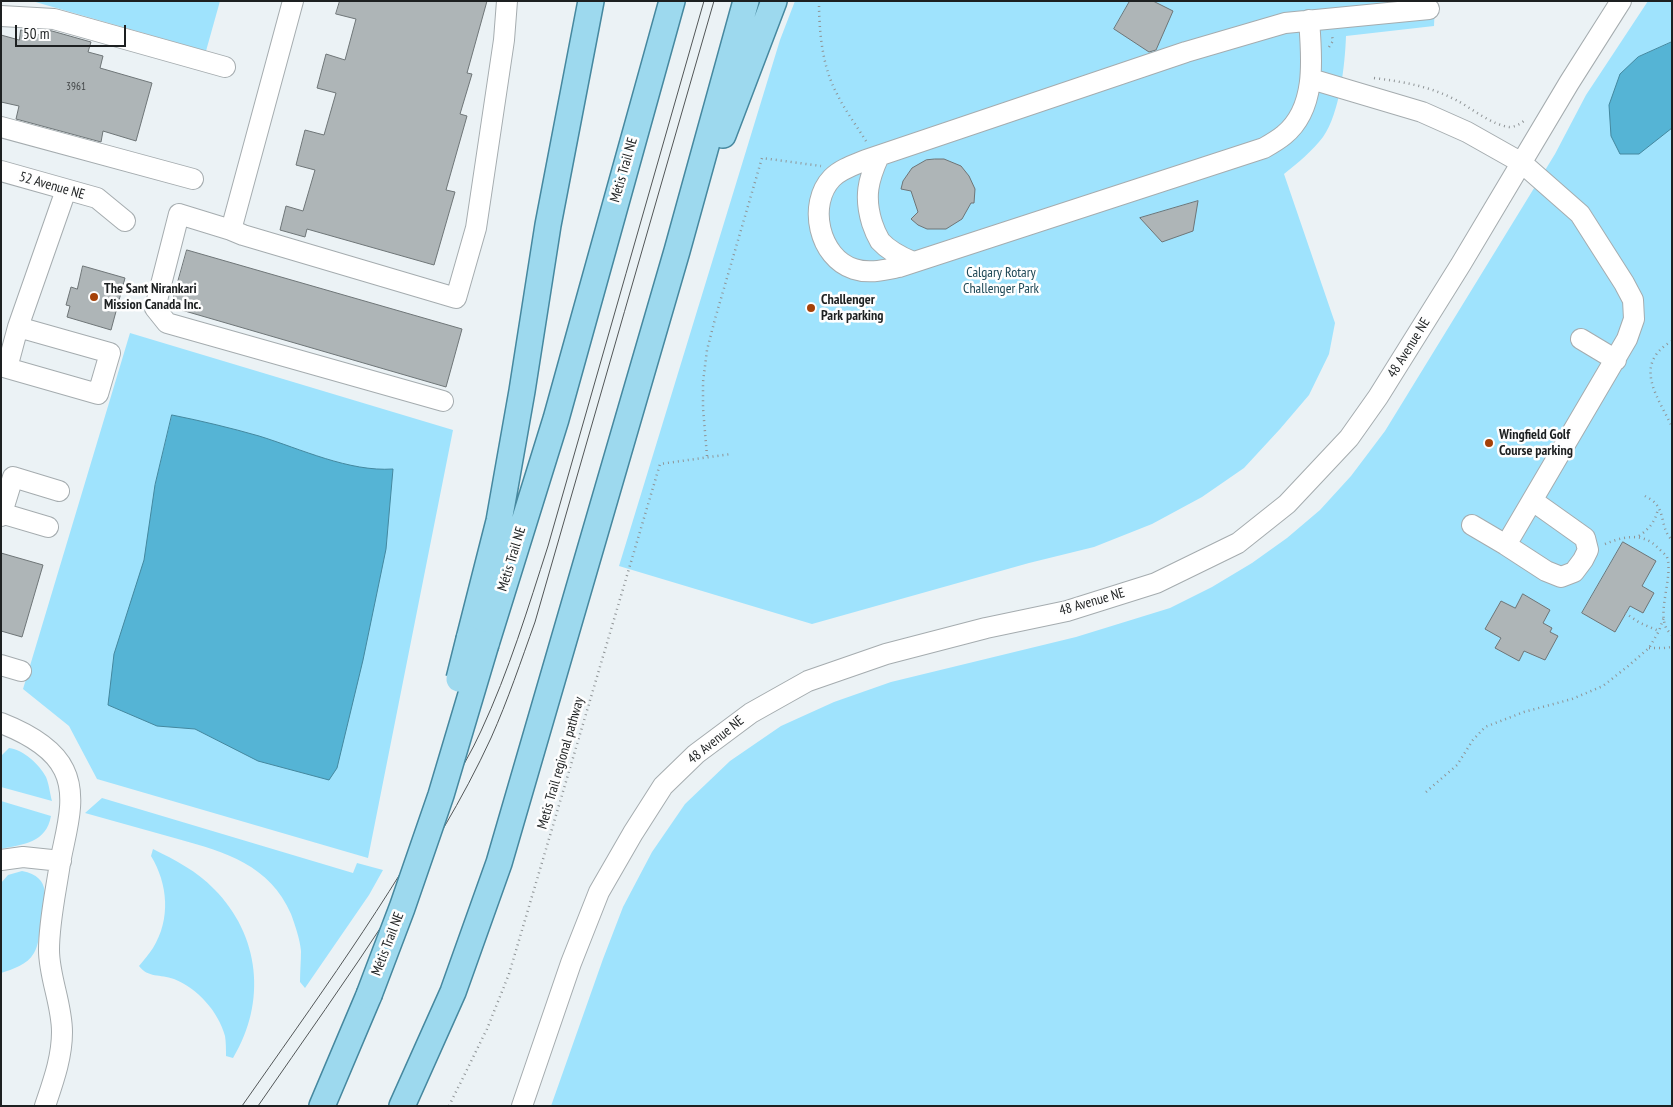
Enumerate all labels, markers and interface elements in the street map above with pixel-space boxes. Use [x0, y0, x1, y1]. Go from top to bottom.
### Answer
scale bar [18, 15, 129, 47]
text: 50 m [23, 24, 49, 43]
house number: 3961 [66, 80, 86, 94]
street label: Métis Trail NE [607, 136, 641, 204]
street label: 52 Avenue NE [17, 169, 87, 203]
park label: Calgary Rotary Challenger Park [963, 265, 1039, 298]
place label: The Sant Nirankari Mission Canada Inc. [104, 281, 201, 314]
marker: The Sant Nirankari Mission Canada Inc. [88, 291, 100, 303]
place label: Challenger Park parking [821, 292, 883, 324]
marker: Challenger Park parking [805, 302, 817, 314]
street label: 48 Avenue NE [1384, 315, 1434, 381]
place label: Wingfield Golf Course parking [1499, 427, 1573, 460]
marker: Wingfield Golf Course parking [1483, 437, 1495, 449]
street label: Métis Trail NE [494, 525, 530, 593]
street label: 48 Avenue NE [1057, 585, 1127, 619]
street label: Metis Trail regional pathway [534, 695, 588, 831]
street label: 48 Avenue NE [684, 712, 748, 768]
street label: Métis Trail NE [368, 910, 408, 978]

